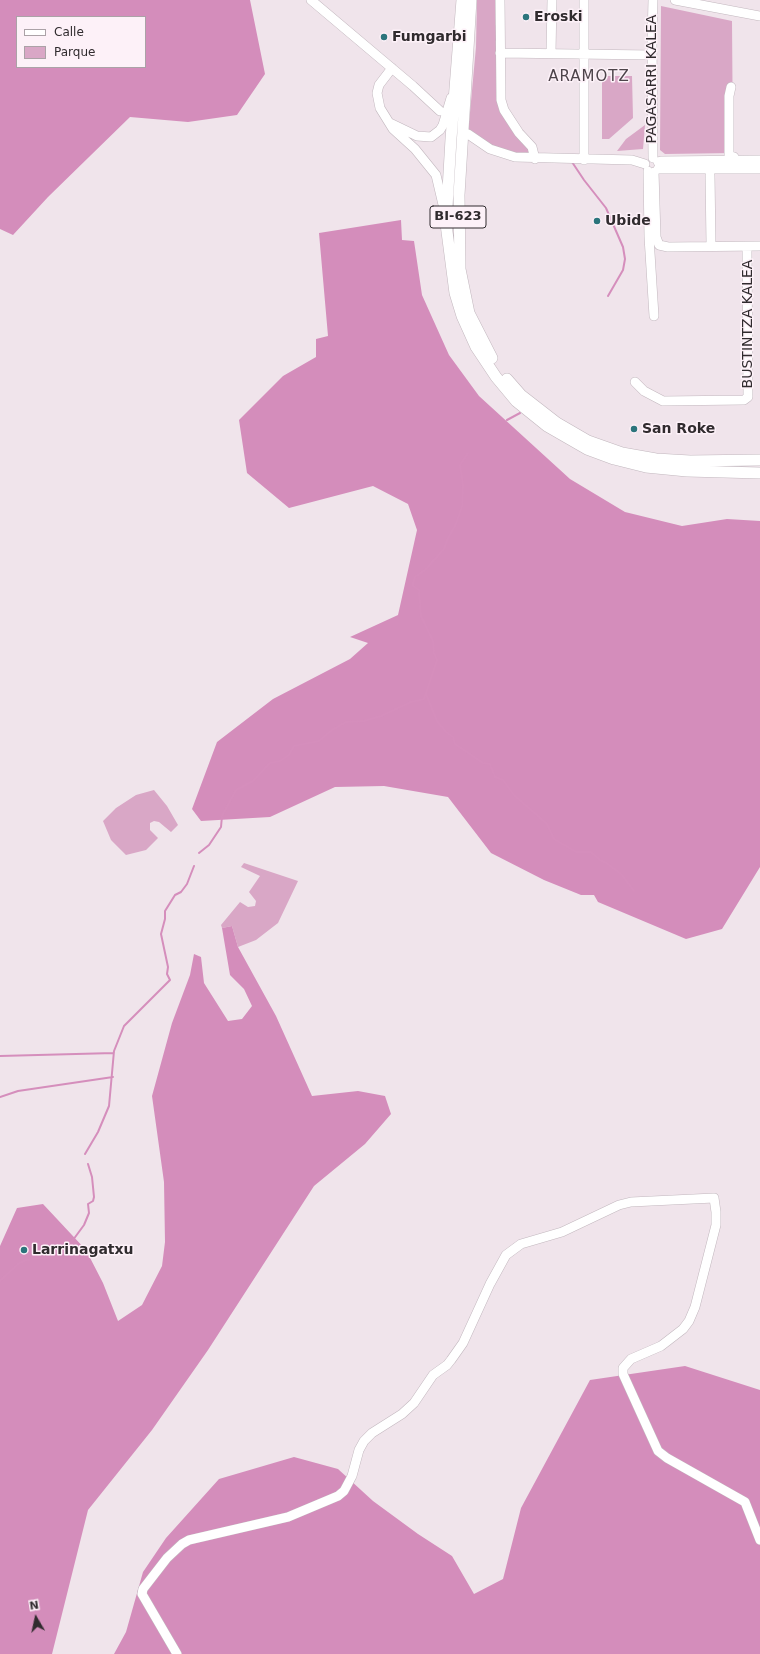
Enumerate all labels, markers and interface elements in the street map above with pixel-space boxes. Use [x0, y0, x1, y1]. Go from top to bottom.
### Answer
place label: Eroski [534, 9, 583, 25]
marker: Eroski [521, 12, 531, 22]
street label: PAGASARRI KALEA [644, 15, 660, 143]
legend [16, 16, 146, 68]
text: Calle [54, 25, 84, 39]
place label: Fumgarbi [392, 29, 467, 45]
marker: Fumgarbi [379, 32, 389, 42]
text: Parque [54, 45, 95, 59]
district label: ARAMOTZ [548, 68, 630, 86]
road number: BI-623 [430, 206, 486, 228]
place label: Ubide [605, 213, 651, 229]
marker: Ubide [592, 216, 602, 226]
street label: BUSTINTZA KALEA [740, 260, 756, 388]
place label: San Roke [642, 421, 715, 437]
marker: San Roke [629, 424, 639, 434]
place label: Larrinagatxu [32, 1242, 134, 1258]
marker: Larrinagatxu [19, 1245, 29, 1255]
north arrow [16, 1598, 56, 1638]
text: N [28, 1599, 40, 1613]

